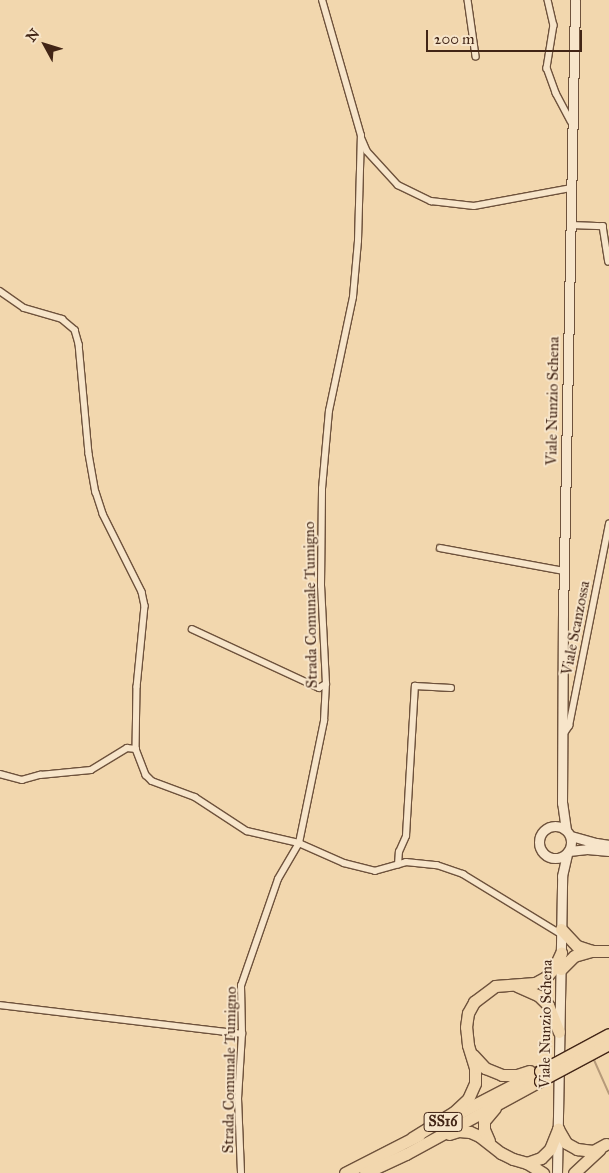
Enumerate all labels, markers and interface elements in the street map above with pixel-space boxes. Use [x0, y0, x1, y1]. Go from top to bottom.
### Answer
north arrow [20, 20, 70, 70]
scale bar [429, 20, 585, 52]
text: N [23, 25, 43, 45]
text: 200 m [434, 30, 475, 48]
street label: Viale Nunzio Schena [543, 336, 563, 466]
street label: Strada Comunale Tumigno [301, 521, 321, 689]
street label: Viale Scanzossa [558, 579, 594, 677]
street label: Viale Nunzio Schena [536, 959, 556, 1089]
street label: Strada Comunale Tumigno [220, 986, 240, 1154]
road number: SS16 [423, 1110, 463, 1134]

